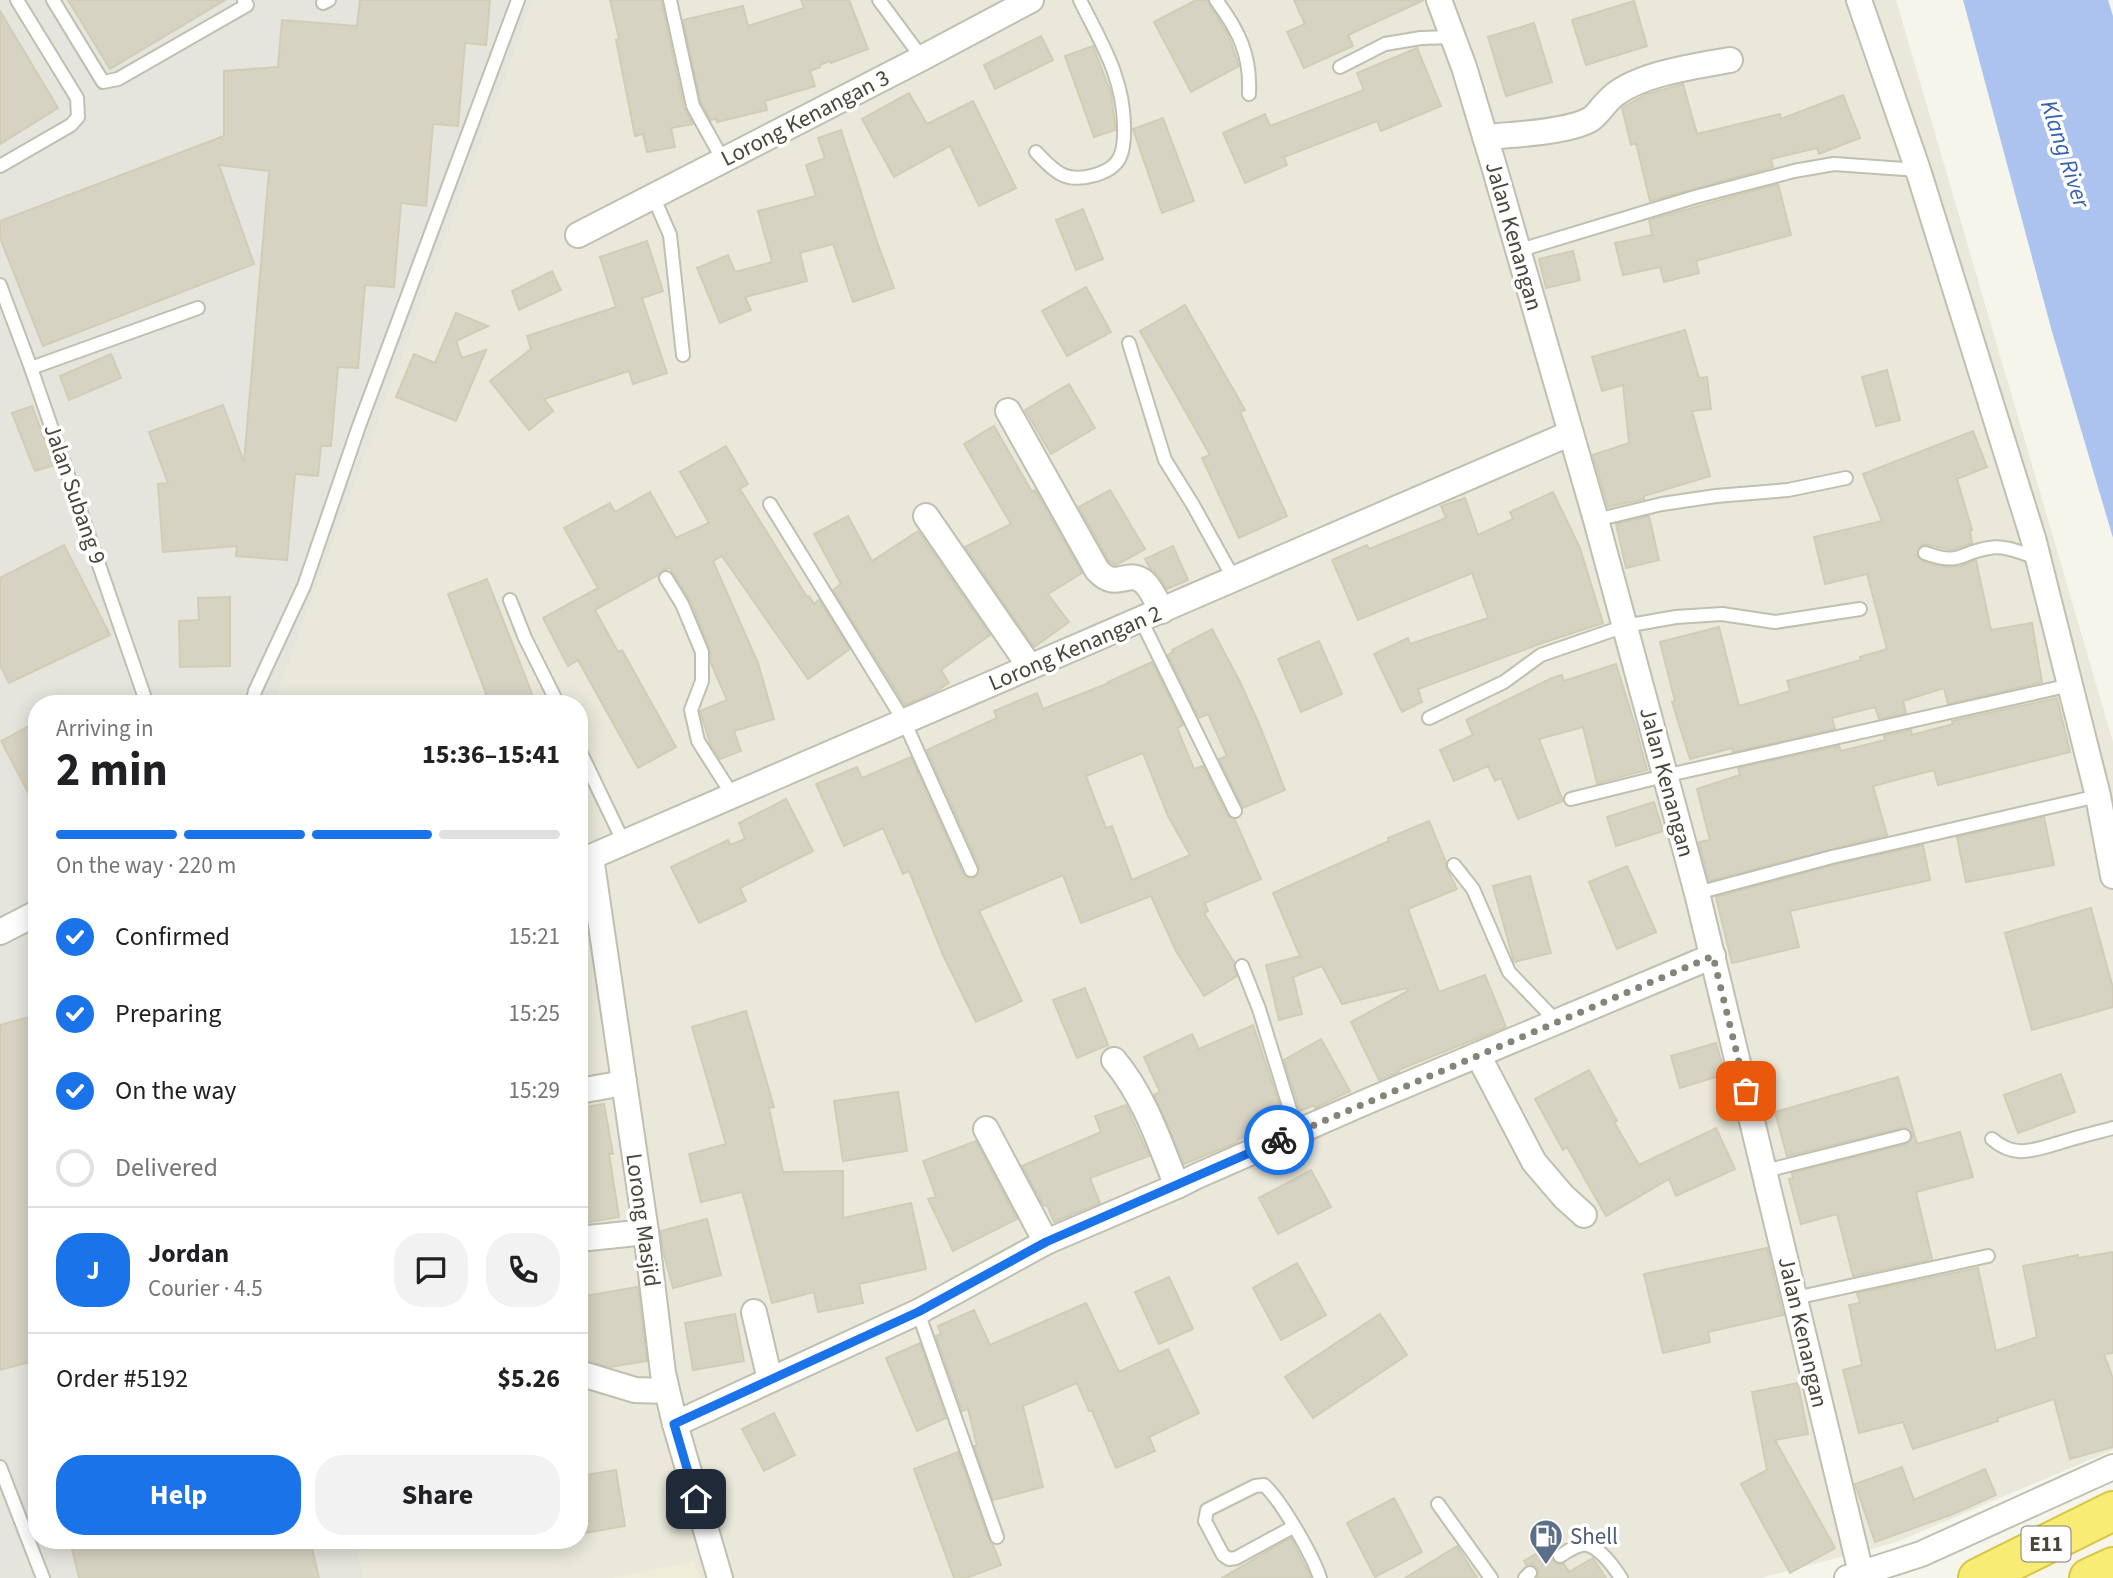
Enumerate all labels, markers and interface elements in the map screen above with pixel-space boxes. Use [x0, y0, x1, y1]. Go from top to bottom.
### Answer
street label: Lorong Kenangan 3 [715, 61, 895, 175]
water label: Klang River [2031, 95, 2099, 214]
street label: Jalan Kenangan [1477, 157, 1551, 315]
street label: Jalan Subang 9 [36, 419, 114, 569]
street label: Lorong Kenangan 2 [983, 597, 1167, 699]
street label: Jalan Kenangan [1631, 703, 1703, 861]
text: Arriving in [56, 712, 154, 745]
text: 15:36–15:41 [422, 736, 560, 773]
text: 2 min [56, 738, 168, 803]
text: On the way · 220 m [56, 849, 236, 882]
icon: check [56, 918, 94, 956]
text: Confirmed [115, 918, 230, 955]
text: 15:21 [509, 920, 560, 953]
icon: check [56, 995, 94, 1033]
text: Preparing [115, 995, 221, 1032]
text: 15:25 [509, 997, 560, 1030]
pin [1716, 1061, 1776, 1121]
icon: check [56, 1072, 94, 1110]
text: On the way [115, 1072, 236, 1109]
icon: bag [1727, 1072, 1765, 1110]
text: 15:29 [509, 1074, 560, 1107]
courier [1244, 1105, 1314, 1175]
icon: bike [1260, 1121, 1298, 1159]
text: Delivered [115, 1149, 218, 1186]
street label: Lorong Masjid [617, 1151, 669, 1289]
button: chat [394, 1233, 468, 1307]
button: phone [486, 1233, 560, 1307]
text: Jordan [148, 1235, 229, 1272]
text: J [86, 1252, 100, 1289]
street label: Jalan Kenangan [1770, 1253, 1836, 1411]
text: Courier · 4.5 [148, 1272, 263, 1305]
text: Order #5192 [56, 1360, 188, 1397]
text: $5.26 [497, 1360, 560, 1397]
button: Help [56, 1455, 301, 1535]
button: Share [315, 1455, 560, 1535]
pin [666, 1469, 726, 1529]
icon: home [677, 1480, 715, 1518]
fuel station icon: Shell [1527, 1517, 1565, 1566]
place label: Shell [1570, 1520, 1618, 1553]
road number: E11 [2022, 1526, 2070, 1562]

